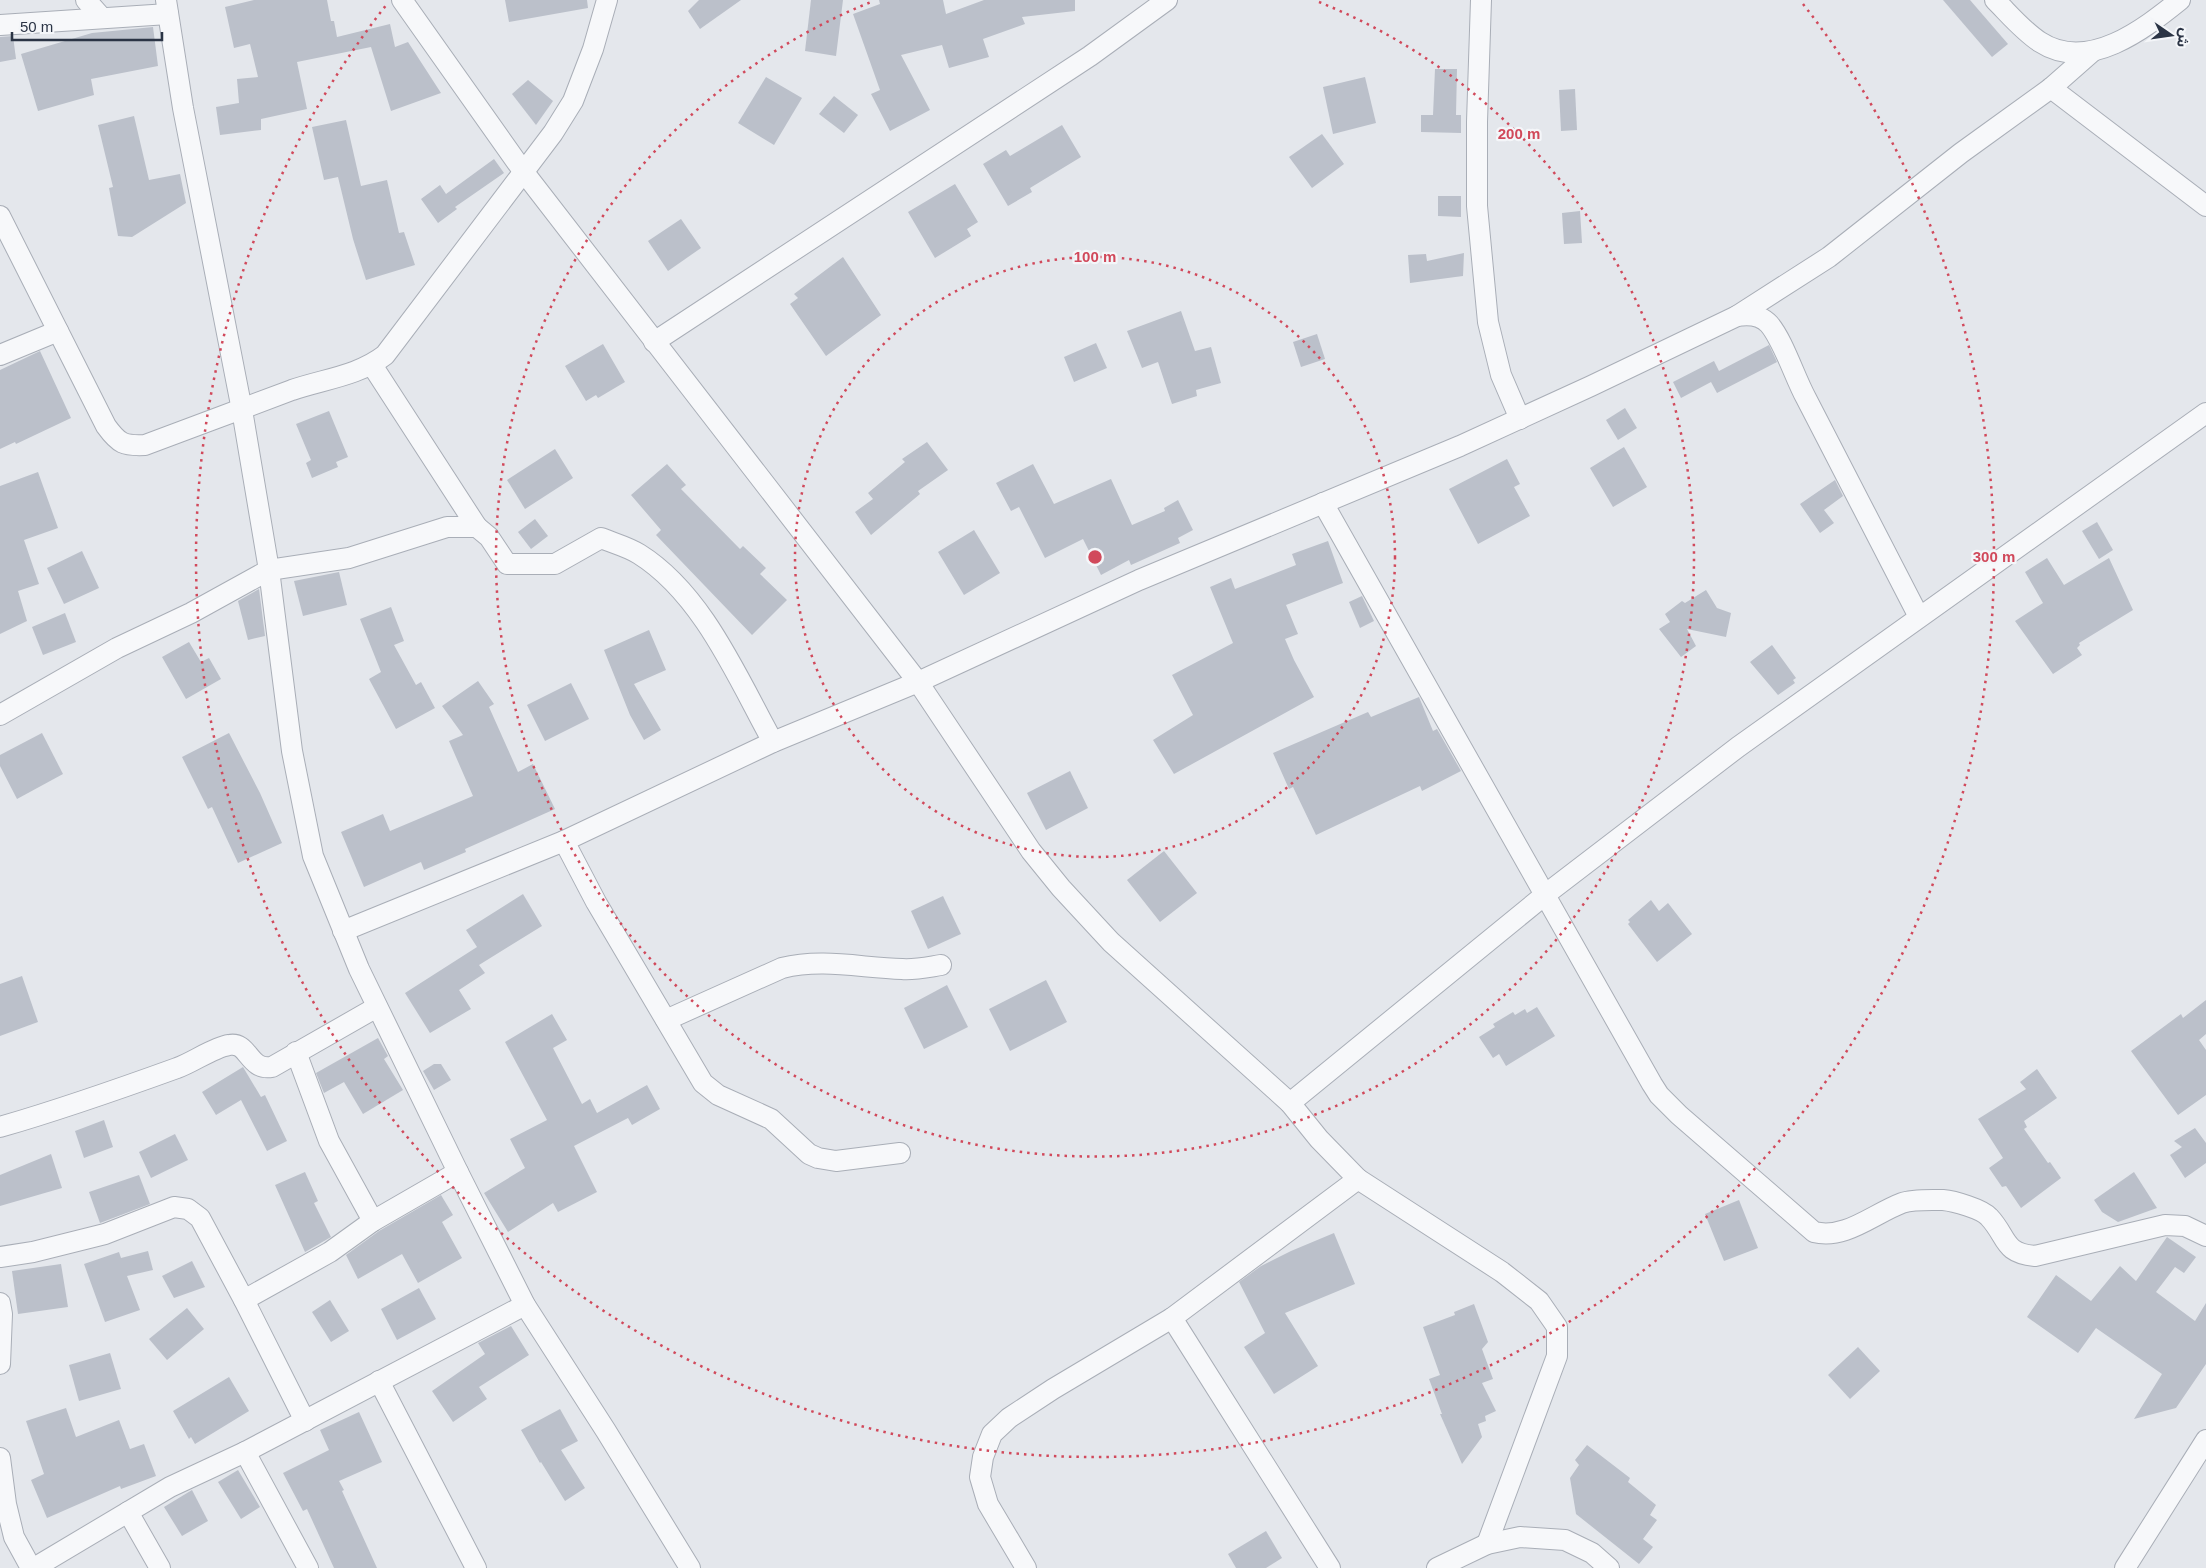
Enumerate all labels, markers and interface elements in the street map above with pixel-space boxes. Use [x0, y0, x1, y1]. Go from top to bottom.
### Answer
scale bar [12, 10, 162, 42]
north arrow [2146, 10, 2196, 60]
text: 50 m [20, 18, 53, 35]
text: ش [2174, 27, 2194, 49]
text: 200 m [1498, 125, 1540, 142]
text: 100 m [1074, 248, 1116, 265]
centre of rings [1086, 548, 1104, 566]
text: 300 m [1973, 548, 2015, 565]

